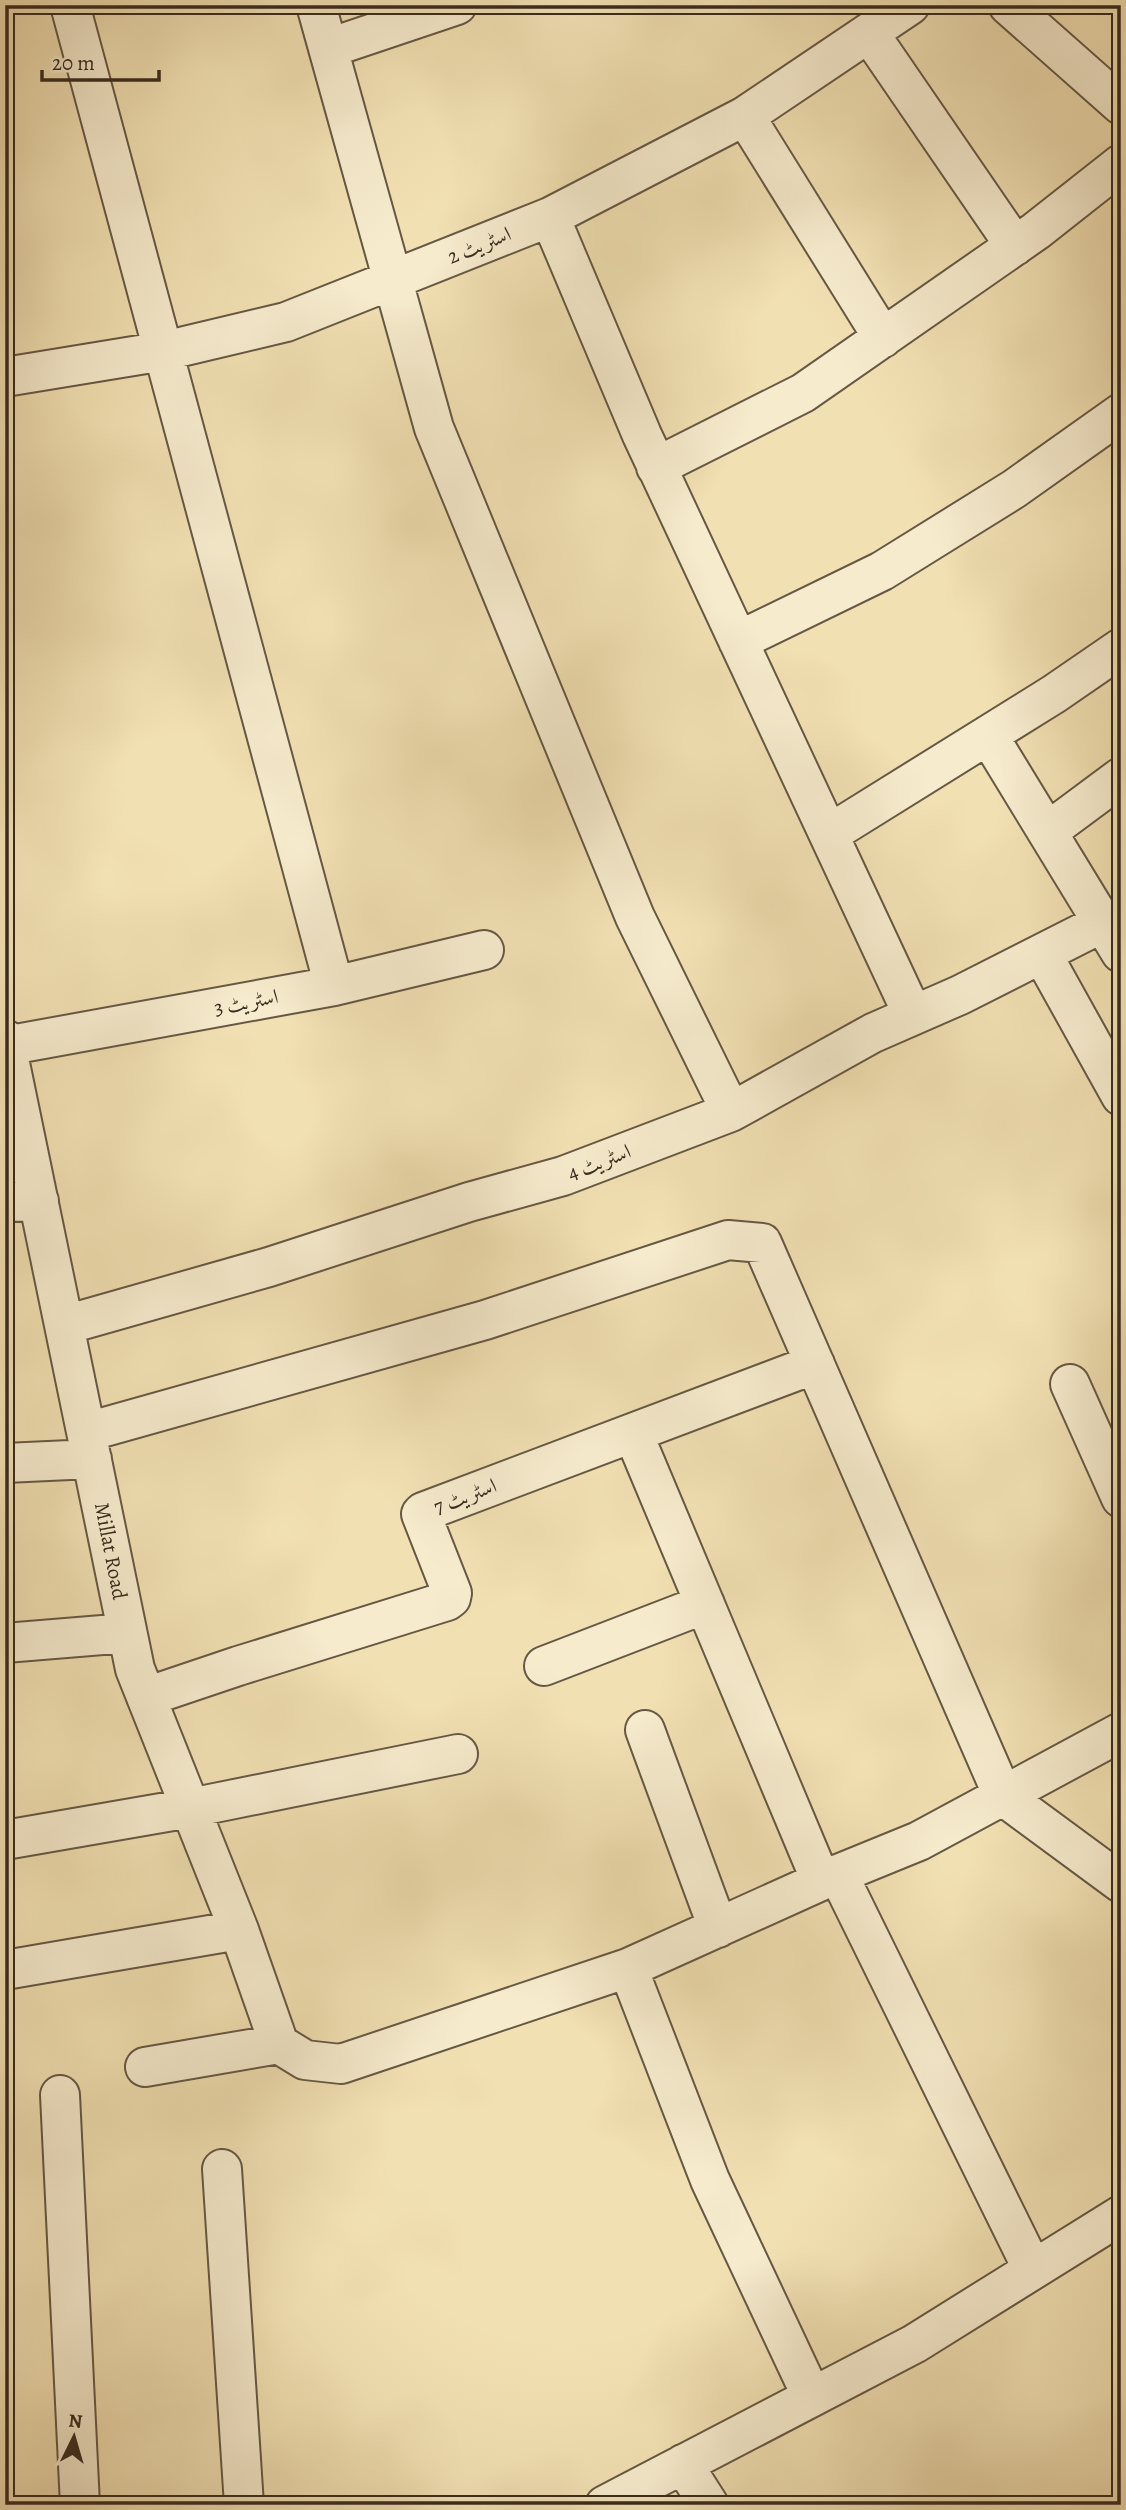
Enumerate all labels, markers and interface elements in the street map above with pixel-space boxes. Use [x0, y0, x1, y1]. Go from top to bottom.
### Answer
scale bar [42, 38, 159, 82]
text: 20 m [52, 49, 95, 77]
street label: اسٹریٹ 2 [443, 220, 515, 270]
street label: اسٹریٹ 3 [211, 982, 281, 1022]
street label: اسٹریٹ 4 [563, 1137, 635, 1187]
street label: اسٹریٹ 7 [430, 1471, 500, 1521]
street label: Millat Road [88, 1500, 134, 1603]
north arrow [38, 2402, 108, 2472]
text: N [67, 2408, 84, 2435]

